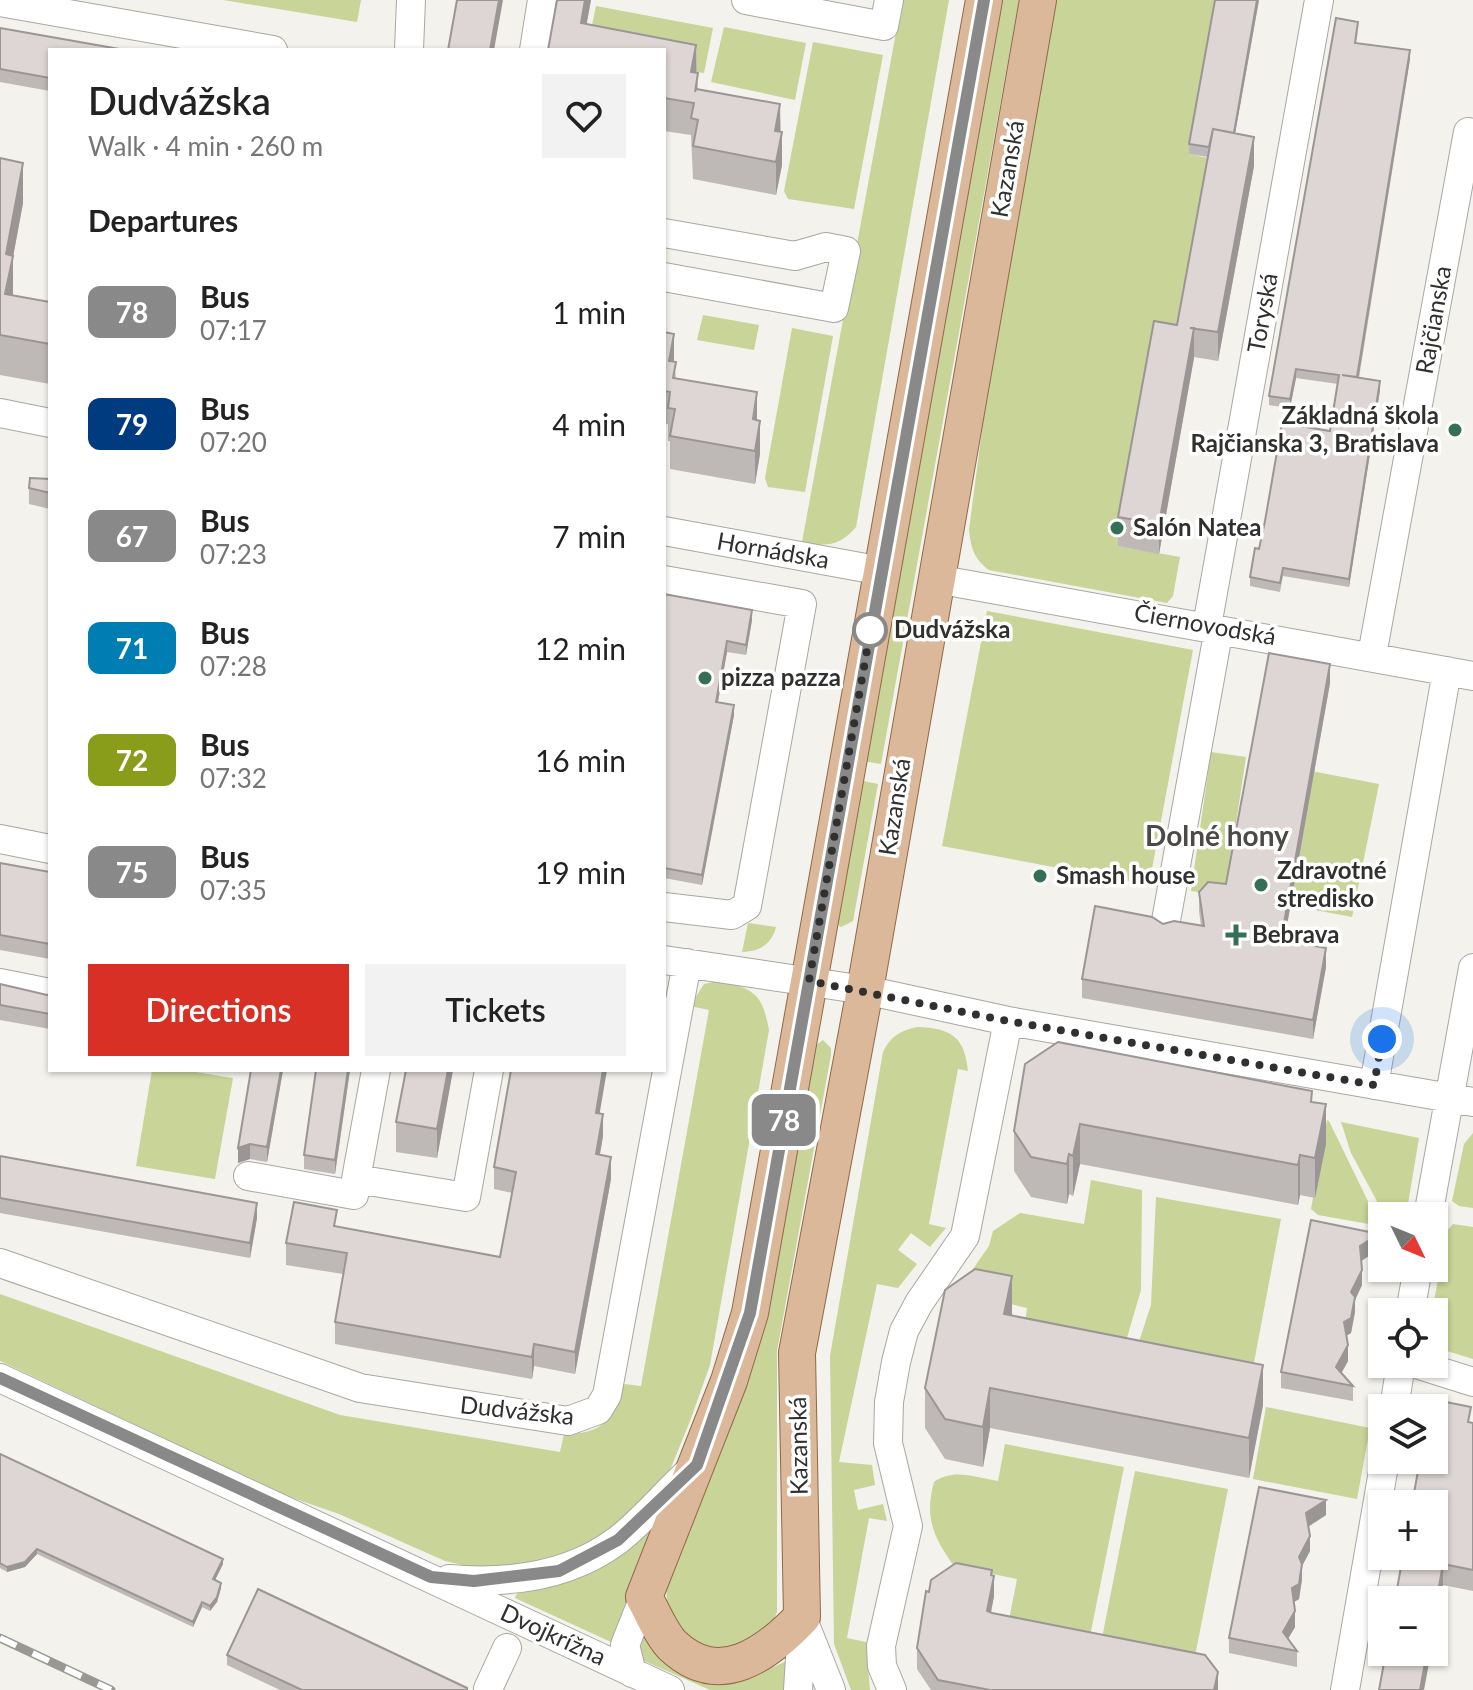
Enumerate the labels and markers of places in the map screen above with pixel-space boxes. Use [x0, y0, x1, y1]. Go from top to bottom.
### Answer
place label: Základná škola Rajčianska 3, Bratislava [1191, 400, 1439, 457]
marker: Základná škola Rajčianska 3, Bratislava [1446, 421, 1464, 439]
place label: Salón Natea [1133, 512, 1261, 541]
marker: Salón Natea [1108, 519, 1126, 537]
marker: Dudvážska [853, 613, 887, 647]
place label: Dudvážska [894, 614, 1010, 643]
place label: pizza pazza [721, 662, 841, 691]
marker: pizza pazza [696, 669, 714, 687]
place label: Zdravotné stredisko [1277, 855, 1387, 912]
place label: Smash house [1056, 860, 1196, 889]
marker: Smash house [1031, 867, 1049, 885]
marker: Zdravotné stredisko [1252, 876, 1270, 894]
place label: Bebrava [1252, 919, 1339, 948]
marker: Bebrava [1227, 926, 1245, 944]

